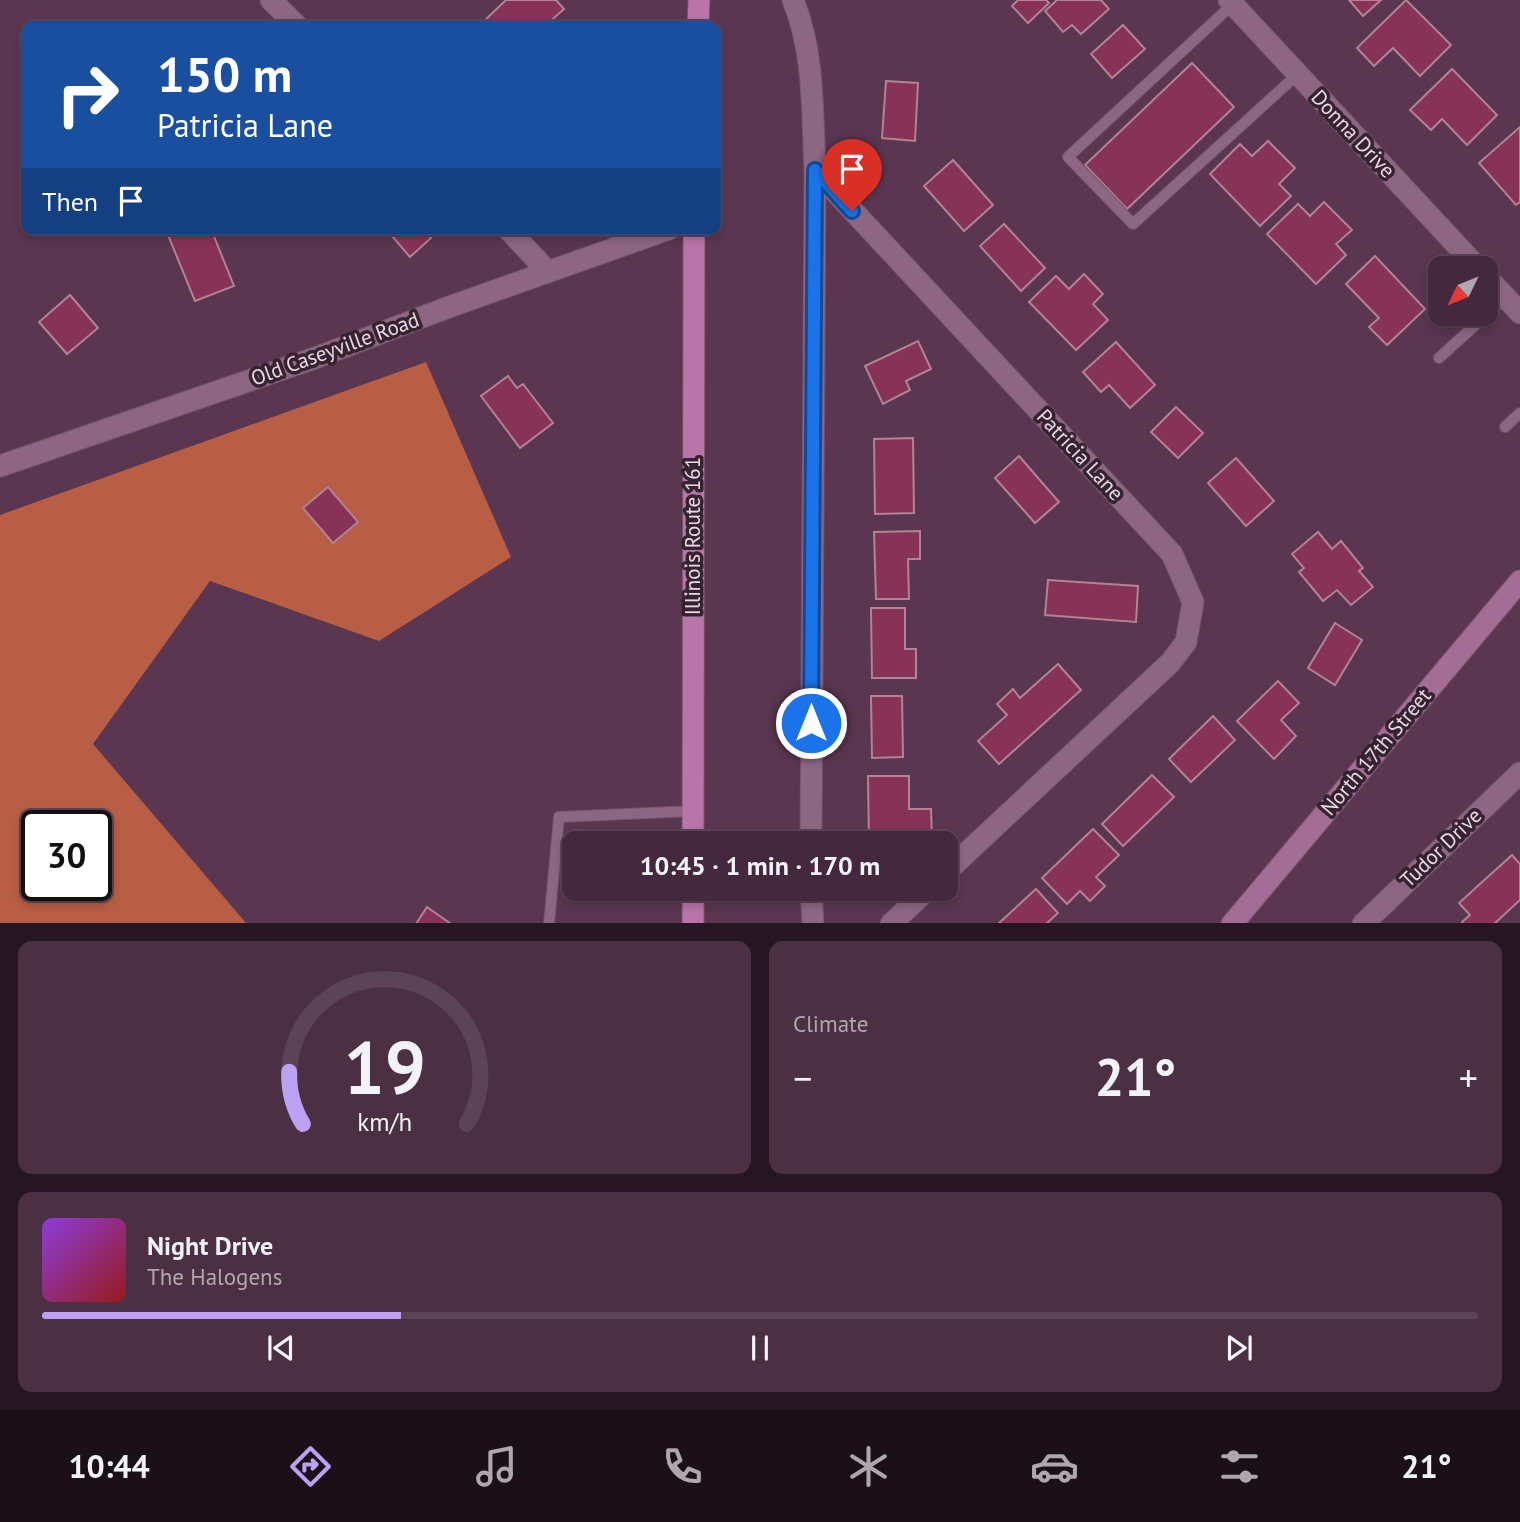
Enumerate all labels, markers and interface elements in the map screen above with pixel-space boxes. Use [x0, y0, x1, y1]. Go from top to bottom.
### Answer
text: 150 m [157, 42, 292, 106]
icon: right [42, 49, 133, 140]
street label: Donna Drive [1306, 84, 1401, 183]
text: Patricia Lane [157, 104, 333, 146]
pin [822, 139, 882, 211]
icon: arrive [833, 150, 871, 188]
icon: arrive [112, 182, 150, 220]
text: Then [42, 185, 98, 218]
north arrow [1428, 256, 1498, 326]
map controls [1428, 256, 1498, 326]
street label: Old Caseyville Road [247, 306, 423, 392]
street label: Patricia Lane [1031, 403, 1130, 506]
street label: Illinois Route 161 [679, 457, 706, 615]
street label: North 17th Street [1315, 683, 1437, 821]
position arrow [774, 686, 848, 760]
street label: Tudor Drive [1394, 802, 1487, 893]
speed limit sign: 30 [21, 810, 112, 901]
text: 10:45 · 1 min · 170 m [640, 849, 880, 882]
text: Climate [793, 1009, 868, 1038]
text: 19 [343, 1020, 426, 1114]
text: 21° [1095, 1043, 1176, 1110]
text: − [793, 1053, 812, 1102]
text: + [1459, 1053, 1478, 1102]
text: km/h [357, 1105, 412, 1137]
text: Night Drive [147, 1229, 273, 1262]
text: The Halogens [147, 1262, 282, 1291]
icon: previous [262, 1329, 300, 1367]
icon: pause [741, 1329, 779, 1367]
icon: next [1220, 1329, 1258, 1367]
icon: directions [286, 1442, 335, 1491]
icon: music [472, 1442, 521, 1491]
icon: phone [658, 1442, 707, 1491]
icon: climate [844, 1442, 893, 1491]
icon: car [1030, 1442, 1079, 1491]
icon: filters [1215, 1442, 1264, 1491]
text: 10:44 [68, 1445, 150, 1487]
text: 21° [1401, 1445, 1452, 1487]

